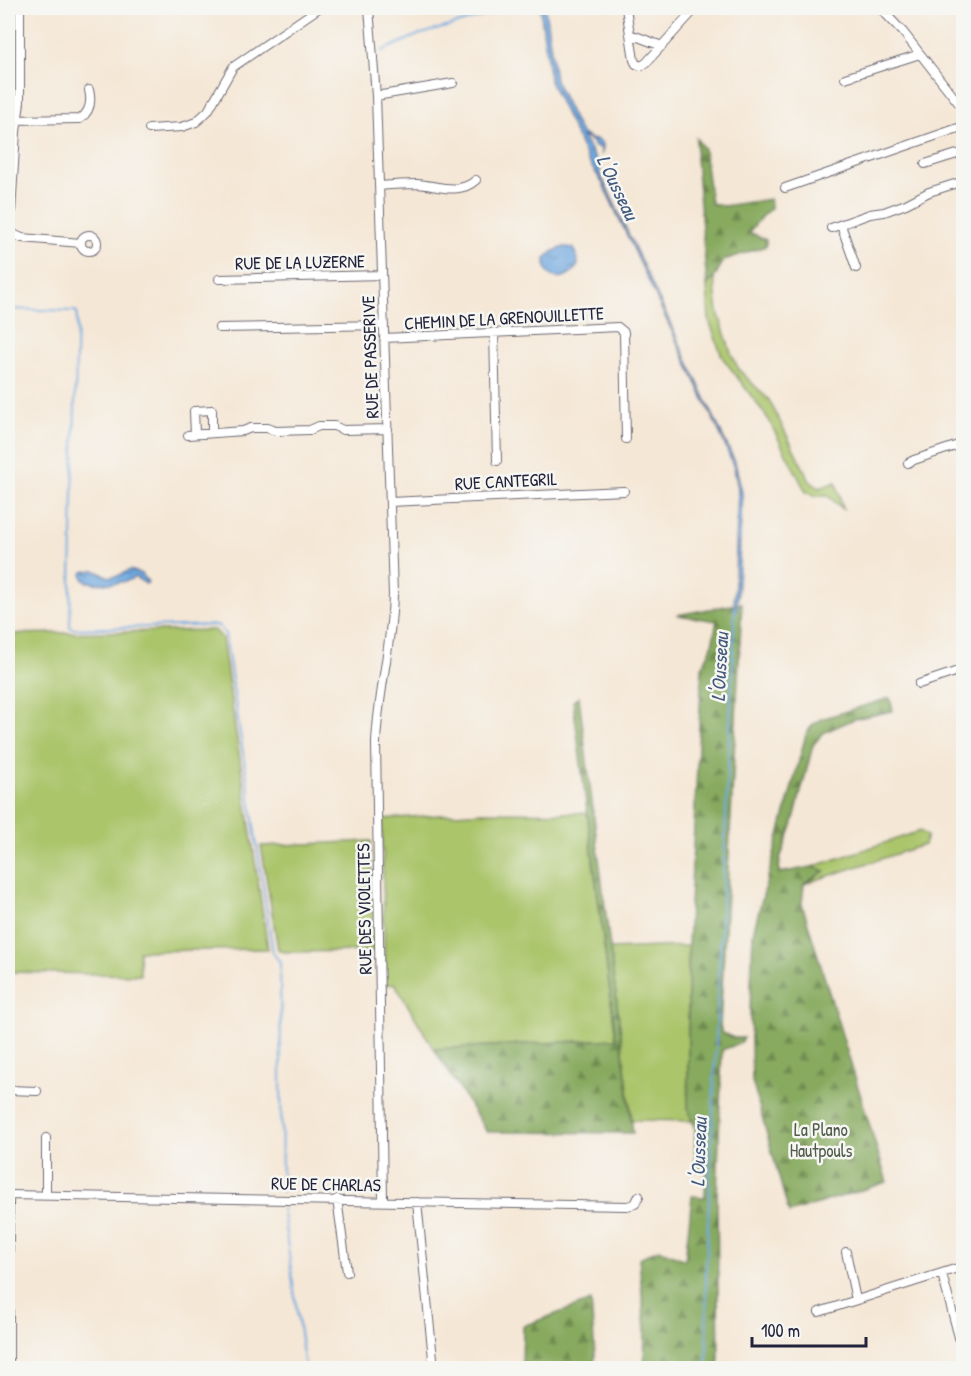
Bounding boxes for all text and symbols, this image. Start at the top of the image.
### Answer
water label: L'Ousseau [591,150,646,226]
street label: RUE DE LA LUZERNE [235,248,365,276]
street label: RUE DE PASSERIVE [355,295,385,419]
street label: CHEMIN DE LA GRENOUILLETTE [404,300,604,336]
street label: RUE CANTEGRIL [454,466,558,496]
water label: L'Ousseau [704,630,734,702]
street label: RUE DES VIOLETTES [350,843,378,975]
water label: L'Ousseau [683,1115,713,1187]
park label: La Plano Hautpouls [790,1117,852,1163]
street label: RUE DE CHARLAS [271,1171,381,1197]
scale bar [752,1310,866,1348]
text: 100 m [761,1318,800,1343]

